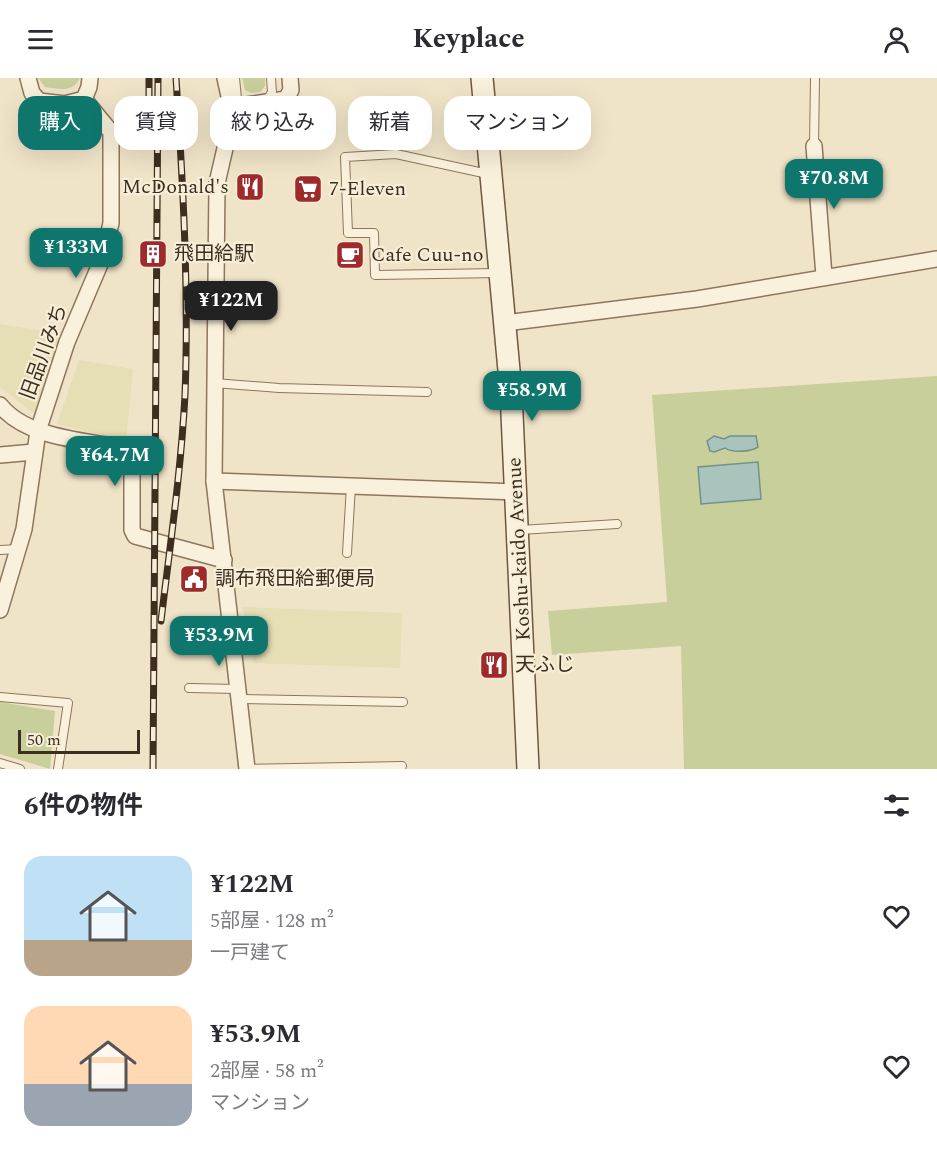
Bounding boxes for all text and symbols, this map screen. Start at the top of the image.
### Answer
text: Keyplace [412,18,525,60]
icon: menu [24,23,57,56]
icon: person [880,23,913,56]
chip: 購入 [18,96,102,150]
chip: 賃貸 [114,96,198,150]
chip: 絞り込み [210,96,336,150]
chip: 新着 [348,96,432,150]
chip: マンション [444,96,591,150]
pin: ¥70.8M [785,159,883,210]
text: ¥70.8M [799,163,869,193]
restaurant icon: McDonald's [234,171,266,203]
place label: McDonald's [122,172,229,202]
supermarket icon: 7-Eleven [292,173,324,205]
place label: 7-Eleven [329,174,406,204]
pin: ¥133M [34,228,118,279]
text: ¥133M [44,232,108,262]
building icon: 飛田給駅 [137,238,169,270]
place label: 飛田給駅 [174,239,254,269]
cafe icon: Cafe Cuu-no [334,239,366,271]
place label: Cafe Cuu-no [371,240,484,270]
pin: ¥122M [189,281,273,332]
text: ¥122M [199,285,263,315]
street label: 旧品川みち [13,300,75,404]
pin: ¥58.9M [483,371,581,422]
text: ¥58.9M [497,375,567,405]
pin: ¥64.7M [66,436,164,487]
text: ¥64.7M [80,440,150,470]
street label: Koshu-kaido Avenue [499,456,539,642]
public building icon: 調布飛田給郵便局 [178,563,210,595]
place label: 調布飛田給郵便局 [215,564,375,594]
pin: ¥53.9M [170,616,268,667]
text: ¥53.9M [184,620,254,650]
restaurant icon: 天ふじ [478,649,510,681]
place label: 天ふじ [515,650,575,680]
scale bar [18,727,140,754]
text: 50 m [27,728,61,752]
text: 6件の物件 [24,786,143,826]
icon: filters [880,789,913,822]
text: ¥122M [210,864,294,904]
icon: home [72,880,144,952]
icon: heart [880,900,913,933]
text: 5部屋 · 128 m² [210,906,334,936]
text: 一戸建て [210,938,290,968]
text: ¥53.9M [210,1014,301,1054]
icon: home [72,1030,144,1102]
icon: heart [880,1050,913,1083]
text: 2部屋 · 58 m² [210,1056,324,1086]
text: マンション [210,1088,310,1118]

